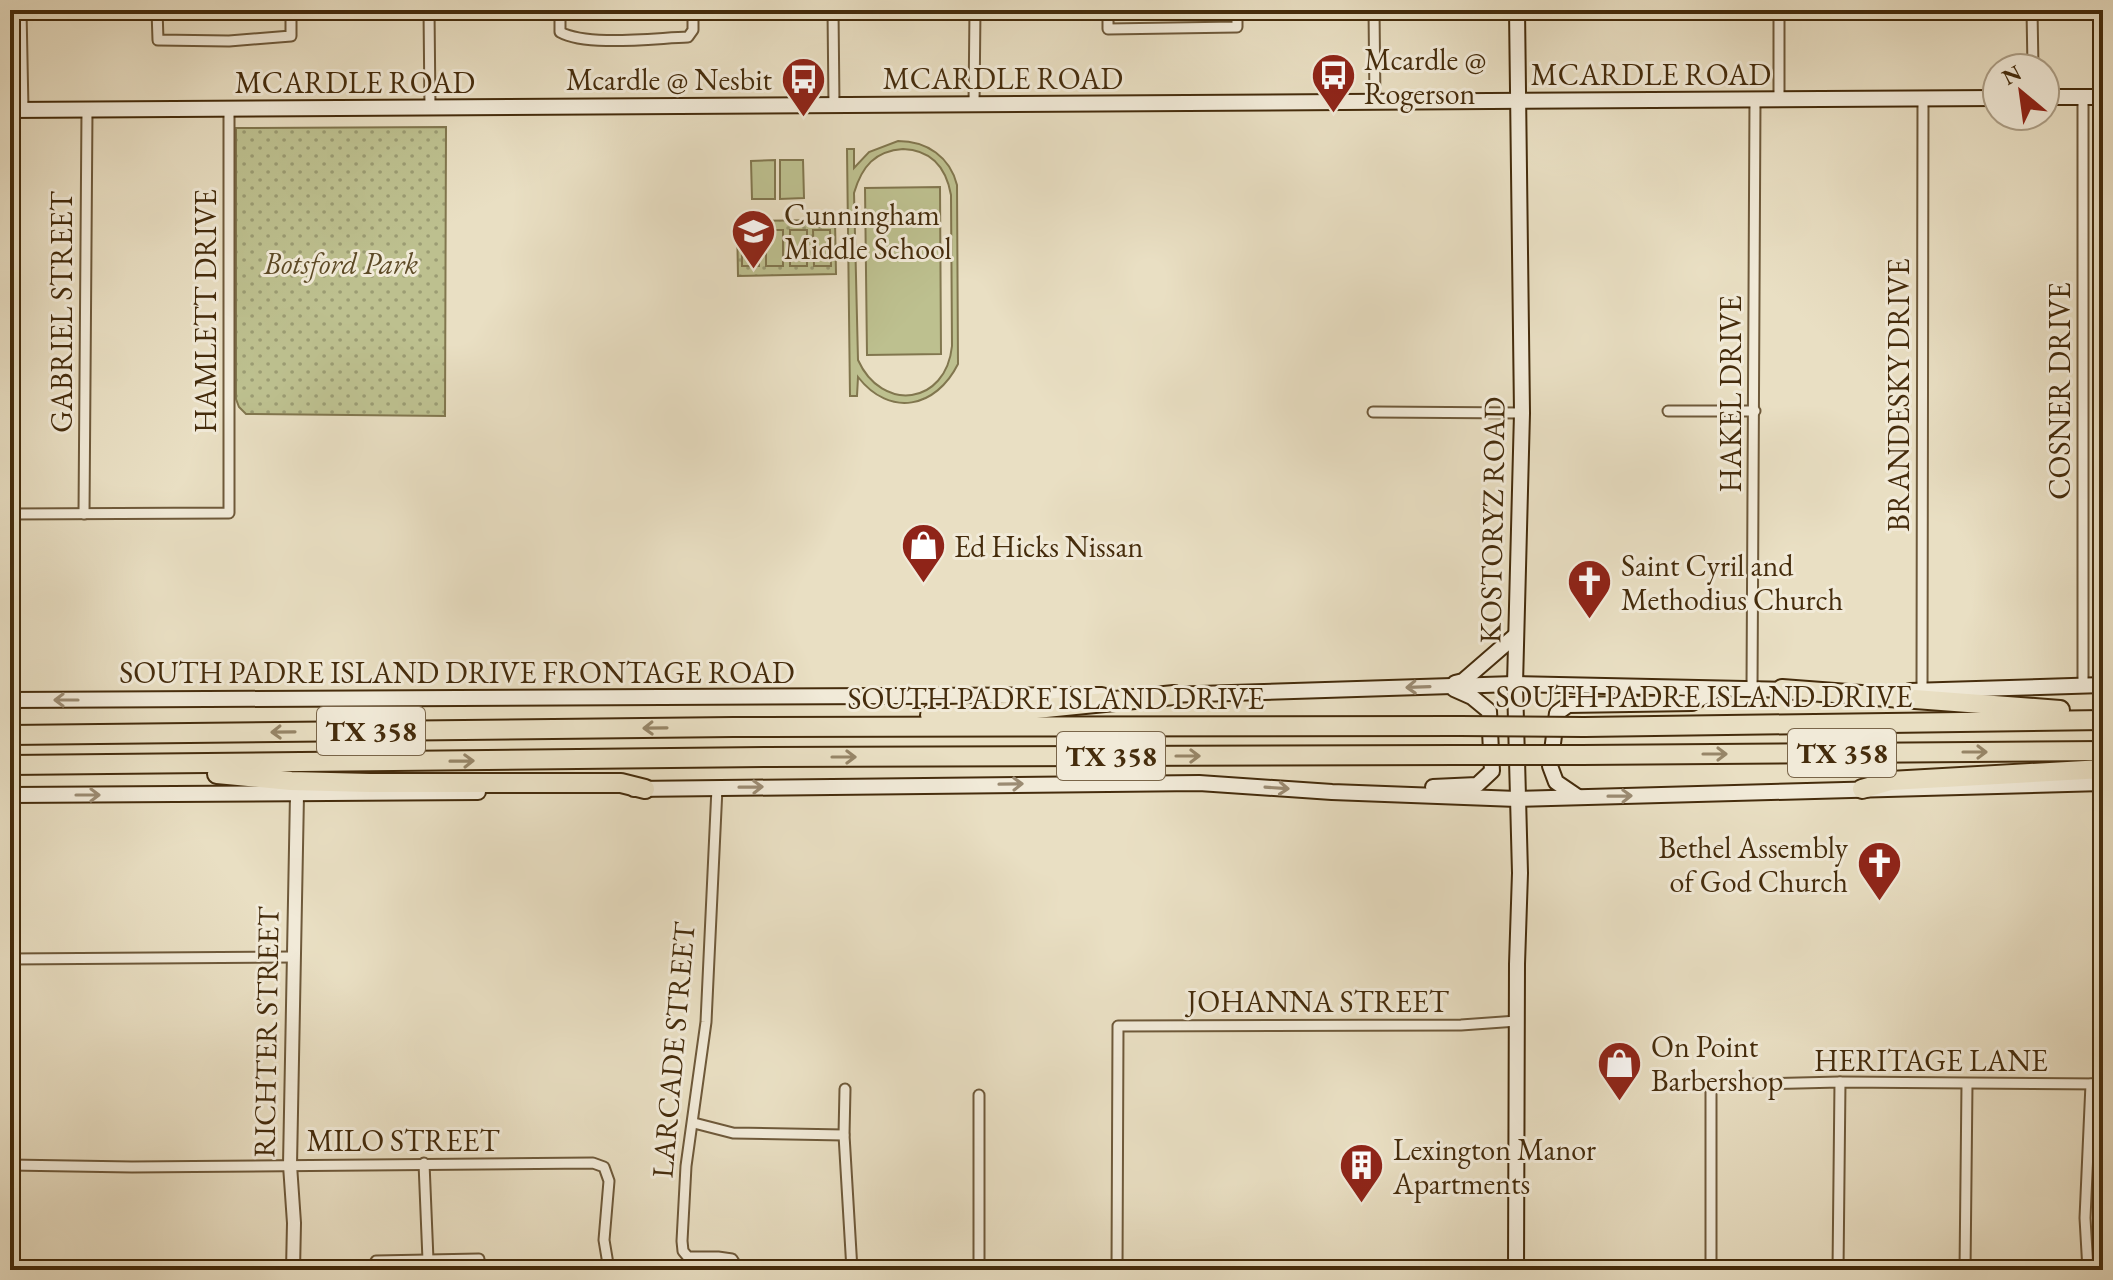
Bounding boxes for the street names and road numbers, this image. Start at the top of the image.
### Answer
street label: MCARDLE ROAD [1531,55,1771,94]
street label: MCARDLE ROAD [883,59,1123,98]
street label: MCARDLE ROAD [235,63,475,102]
street label: HAMLETT DRIVE [186,189,225,433]
street label: GABRIEL STREET [42,190,81,433]
street label: BRANDESKY DRIVE [1879,258,1918,532]
street label: COSNER DRIVE [2040,282,2079,500]
street label: HAKEL DRIVE [1711,295,1750,493]
street label: KOSTORYZ ROAD [1470,396,1514,644]
street label: SOUTH PADRE ISLAND DRIVE FRONTAGE ROAD [119,653,795,692]
street label: SOUTH PADRE ISLAND DRIVE [1495,677,1913,716]
street label: SOUTH PADRE ISLAND DRIVE [847,679,1265,718]
road number: TX 358 [317,707,425,755]
road number: TX 358 [1788,729,1896,777]
road number: TX 358 [1057,732,1165,780]
street label: RICHTER STREET [244,905,288,1158]
street label: LARCADE STREET [642,920,704,1180]
street label: JOHANNA STREET [1184,982,1450,1021]
street label: HERITAGE LANE [1814,1041,2048,1080]
street label: MILO STREET [306,1121,500,1160]

